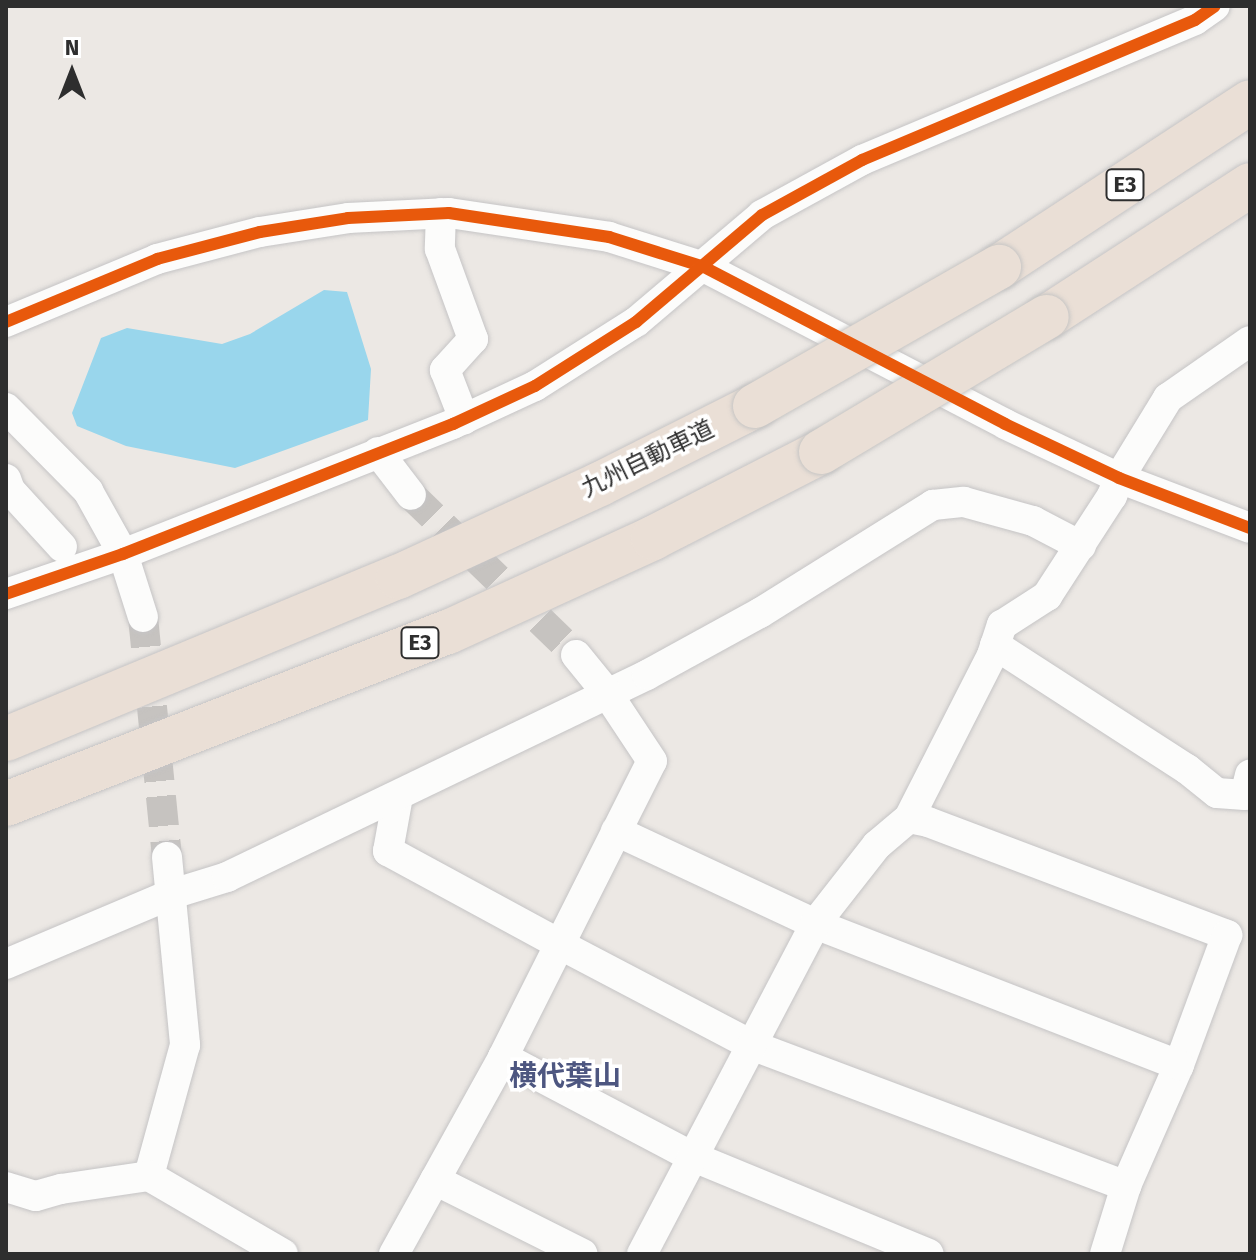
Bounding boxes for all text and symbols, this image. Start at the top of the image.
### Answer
north arrow [32,32,112,112]
text: N [65,34,79,61]
road number: E3 [1105,167,1145,203]
street label: 九州自動車道 [577,414,719,504]
road number: E3 [400,625,440,661]
district label: 横代葉山 [509,1059,621,1093]

